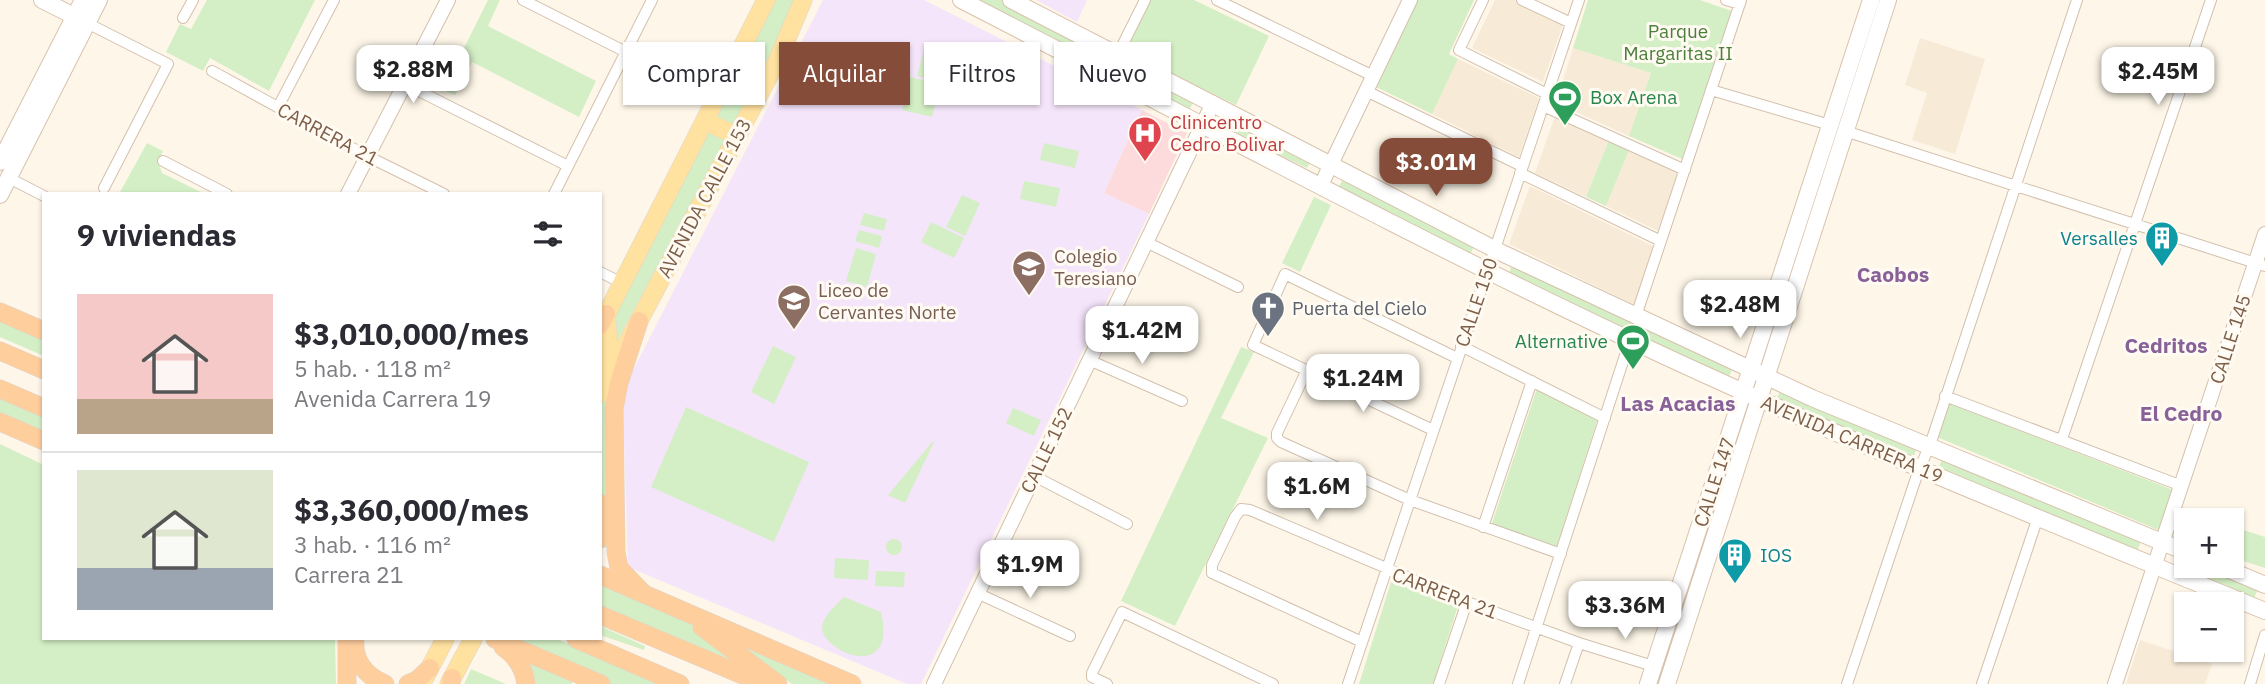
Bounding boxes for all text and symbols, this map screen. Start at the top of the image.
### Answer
park label: Parque Margaritas II [1623,19,1733,65]
chip: Comprar [623,42,765,105]
chip: Alquilar [779,42,910,105]
chip: Filtros [924,42,1040,105]
chip: Nuevo [1054,42,1171,105]
pin: $2.88M [356,46,470,105]
pin: $2.45M [2101,48,2215,107]
text: $2.88M [372,53,454,83]
text: $2.45M [2117,55,2199,85]
sports icon: Box Arena [1546,78,1584,127]
place label: Box Arena [1590,85,1677,109]
street label: CARRERA 21 [273,97,383,171]
place label: Clinicentro Cedro Bolivar [1170,110,1285,156]
street label: AVENIDA CALLE 153 [652,114,756,282]
hospital icon: Clinicentro Cedro Bolivar [1126,114,1164,163]
pin: $3.01M [1379,138,1493,198]
text: $3.01M [1395,146,1477,176]
text: 9 viviendas [77,215,237,254]
icon: filters [529,215,567,253]
building icon: Versalles [2143,219,2181,268]
place label: Versalles [2060,226,2138,250]
place label: Colegio Teresiano [1054,244,1137,290]
school or university icon: Colegio Teresiano [1010,248,1048,297]
street label: CALLE 150 [1450,254,1502,350]
district label: Caobos [1857,260,1929,288]
place label: Liceo de Cervantes Norte [818,278,956,324]
pin: $2.48M [1683,280,1797,340]
school or university icon: Liceo de Cervantes Norte [775,282,813,331]
text: $2.48M [1699,288,1781,318]
church icon: Puerta del Cielo [1249,289,1287,338]
street label: CALLE 145 [2204,291,2256,387]
place label: Puerta del Cielo [1292,296,1427,320]
pin: $1.42M [1085,306,1199,366]
text: $3,010,000/mes [294,314,529,353]
text: $1.42M [1101,314,1183,344]
icon: home [133,322,217,406]
sports icon: Alternative [1614,322,1652,371]
place label: Alternative [1515,329,1608,353]
district label: Cedritos [2124,331,2208,359]
text: 5 hab. · 118 m² [294,353,451,383]
pin: $1.24M [1306,354,1420,414]
text: $1.24M [1322,362,1404,392]
text: Avenida Carrera 19 [294,383,492,413]
district label: Las Acacias [1620,389,1736,417]
street label: AVENIDA CARRERA 19 [1757,390,1947,488]
district label: El Cedro [2140,399,2222,427]
street label: CALLE 152 [1015,403,1077,497]
street label: CALLE 147 [1688,434,1740,530]
pin: $1.6M [1268,462,1366,522]
text: $1.6M [1283,470,1351,500]
text: $3,360,000/mes [294,490,529,529]
icon: home [133,498,217,582]
map controls [2174,508,2244,662]
button: + [2174,508,2244,578]
text: 3 hab. · 116 m² [294,529,451,559]
building icon: IOS [1716,536,1754,585]
pin: $1.9M [981,540,1079,600]
place label: IOS [1760,543,1792,567]
text: $1.9M [996,548,1064,578]
text: Carrera 21 [294,559,404,589]
street label: CARRERA 21 [1389,562,1501,624]
pin: $3.36M [1568,582,1682,641]
text: $3.36M [1584,589,1666,619]
button: − [2174,592,2244,662]

